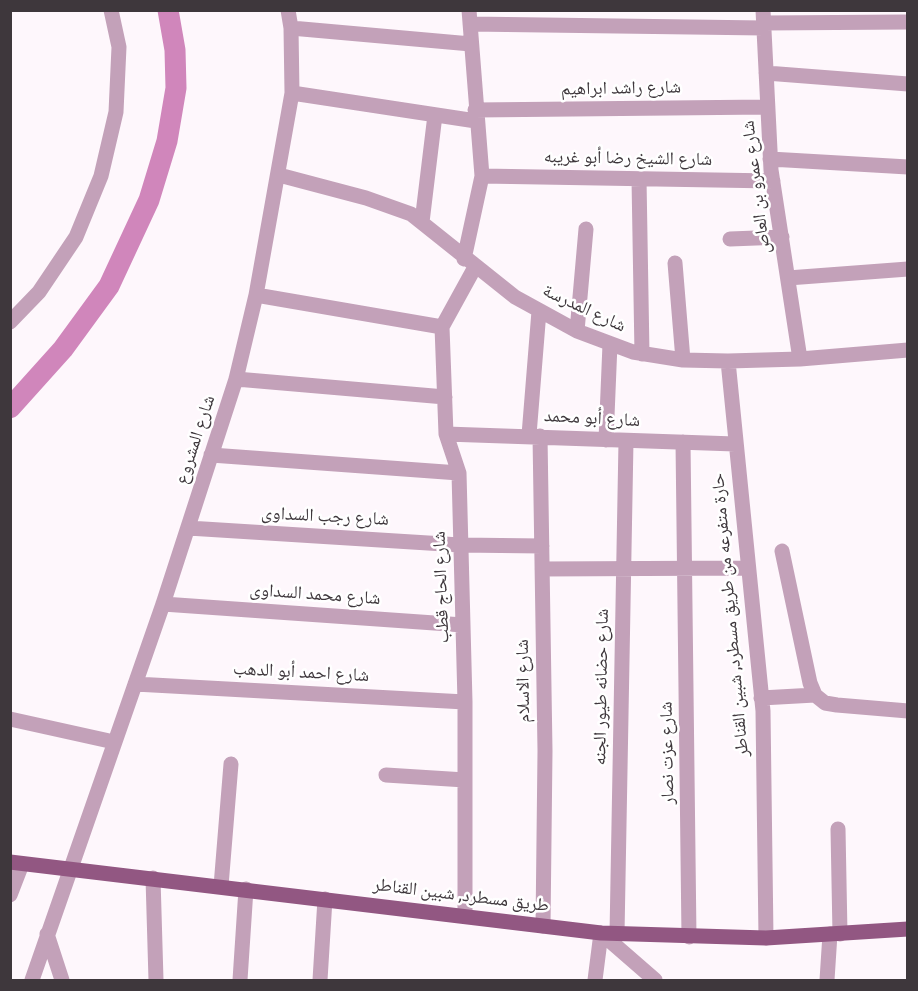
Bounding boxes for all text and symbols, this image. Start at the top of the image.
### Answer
street label: شارع راشد ابراهيم [561,77,681,101]
street label: شارع عمرو بن العاص [738,119,776,255]
street label: شارع الشيخ رضا أبو غريبه [544,147,712,171]
street label: شارع المدرسة [539,280,629,338]
street label: شارع المشروع [171,393,221,487]
street label: شارع أبو محمد [543,406,641,432]
street label: حارة متفرعه من طريق مسطرد, شبين القناطر [708,472,754,758]
street label: شارع رجب السداوى [261,503,389,531]
street label: شارع الحاج قطب [429,531,455,643]
street label: شارع محمد السداوى [249,580,381,610]
street label: شارع حضانه طيور الجنه [590,608,614,766]
street label: شارع الاسلام [512,639,536,723]
street label: شارع احمد أبو الدهب [232,659,370,687]
street label: شارع عزت نصار [656,701,680,805]
street label: طريق مسطرد, شبين القناطر [372,874,550,918]

